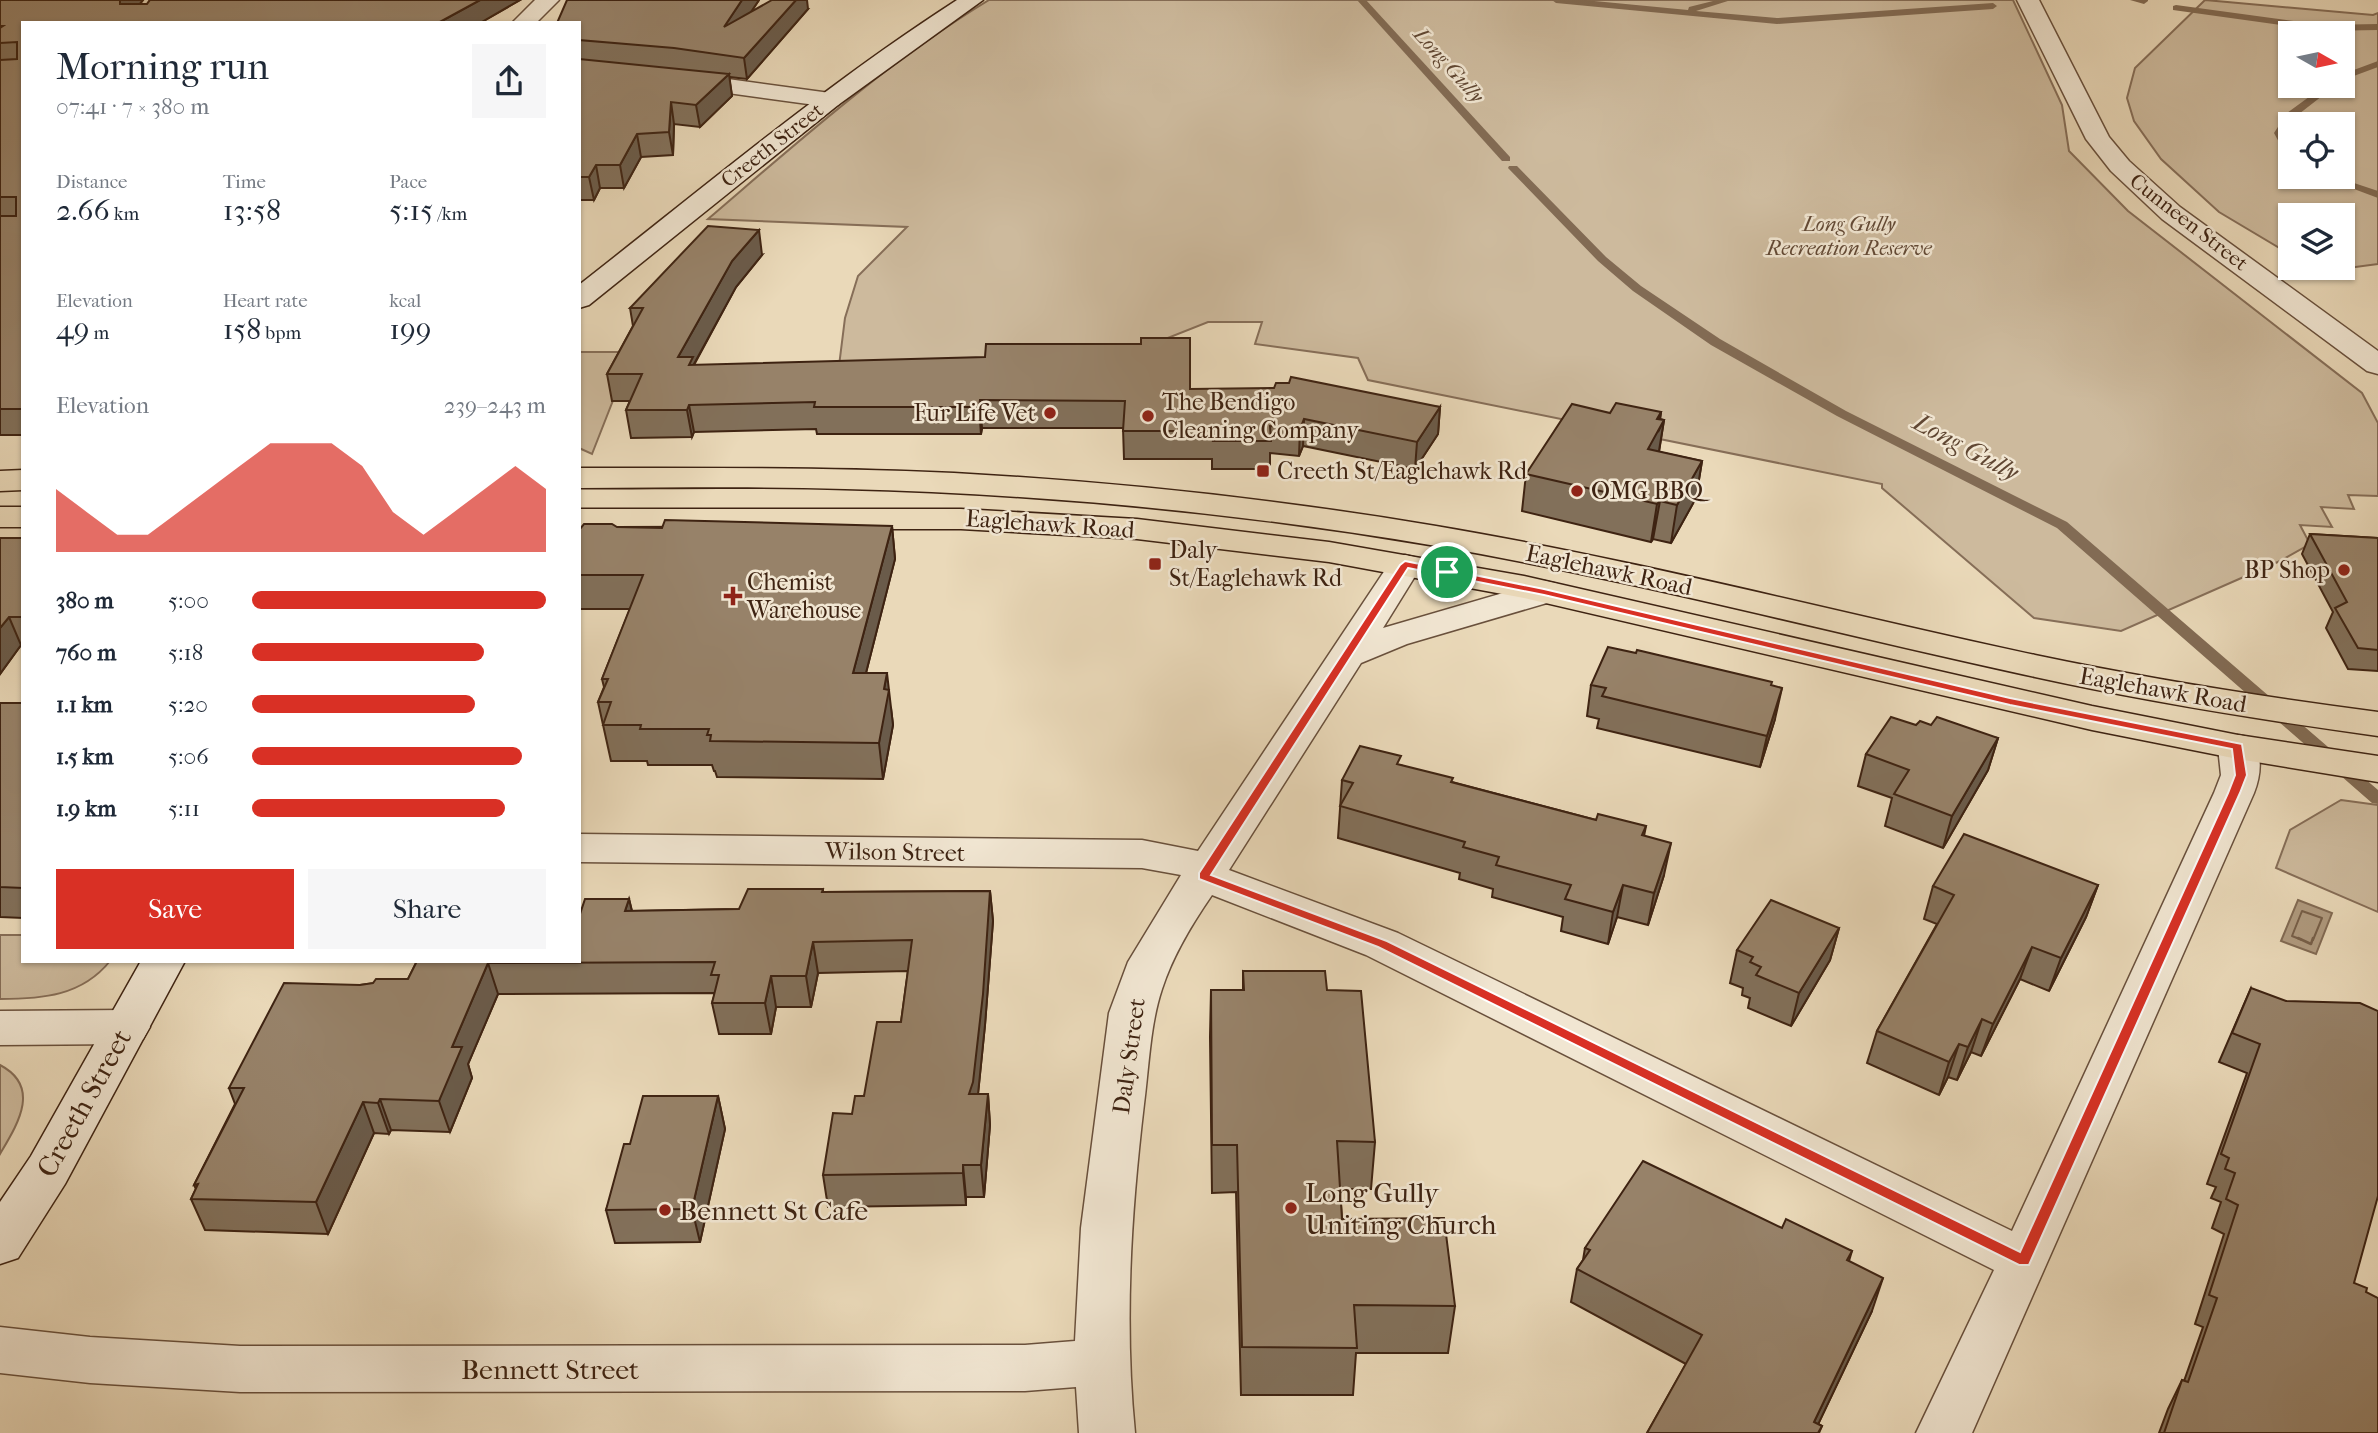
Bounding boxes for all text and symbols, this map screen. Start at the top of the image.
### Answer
water label: Long Gully [1408,21,1490,108]
north arrow [2278,21,2356,98]
map controls [2278,21,2355,280]
text: Morning run [56,44,269,89]
button: share [472,44,546,118]
text: 07:41 · 7 × 380 m [56,93,209,120]
street label: Creeth Street [716,97,828,192]
button: locate [2278,112,2355,189]
street label: Cunneen Street [2125,168,2253,276]
text: Distance [56,171,127,193]
text: Time [223,171,266,193]
text: Pace [389,171,427,193]
text: 2.66 [56,193,110,228]
text: 13:58 [223,193,281,228]
text: 5:15 [389,193,433,228]
text: km [110,203,139,225]
text: /km [433,203,467,225]
button: layers [2278,203,2355,280]
park label: Long Gully Recreation Reserve [1764,212,1932,260]
text: Elevation [56,290,133,312]
text: Heart rate [223,290,308,312]
text: kcal [389,290,421,312]
text: 49 [56,312,89,347]
text: 158 [223,312,261,347]
text: 199 [389,312,432,347]
text: m [89,322,109,344]
text: bpm [261,322,301,344]
place label: The Bendigo Cleaning Company [1162,388,1360,444]
text: Elevation [56,392,149,419]
text: 239–243 m [444,392,546,419]
place label: Fur Life Vet [913,399,1036,427]
marker: Fur Life Vet [1042,405,1058,421]
water label: Long Gully [1906,405,2025,488]
marker: The Bendigo Cleaning Company [1140,408,1156,424]
place label: Creeth St/Eaglehawk Rd [1277,457,1528,485]
marker: Creeth St/Eaglehawk Rd [1255,463,1271,479]
place label: OMG BBQ [1591,477,1711,505]
marker: OMG BBQ [1569,483,1585,499]
street label: Eaglehawk Road [965,504,1136,544]
place label: Daly St/Eaglehawk Rd [1169,536,1343,592]
street label: Eaglehawk Road [1523,539,1696,601]
pin [1417,542,1477,602]
icon: arrive [1428,553,1466,591]
marker: Daly St/Eaglehawk Rd [1147,556,1163,572]
place label: BP Shop [2244,556,2330,584]
marker: BP Shop [2336,562,2352,578]
place label: Chemist Warehouse [746,568,862,624]
text: 380 m [56,587,114,614]
text: 5:00 [168,587,209,614]
marker: Chemist Warehouse [725,588,741,604]
text: 760 m [56,639,116,666]
text: 5:18 [168,639,203,666]
street label: Eaglehawk Road [2077,662,2250,719]
text: 1.1 km [56,691,113,718]
text: 5:20 [168,691,208,718]
text: 1.5 km [56,743,114,770]
text: 5:06 [168,743,209,770]
text: 1.9 km [56,795,116,822]
text: 5:11 [168,795,200,822]
street label: Wilson Street [824,837,966,867]
button: Save [56,869,294,949]
button: Share [308,869,546,949]
street label: Daly Street [1107,996,1151,1116]
street label: Creeth Street [30,1023,138,1183]
place label: Long Gully Uniting Church [1305,1176,1497,1241]
place label: Bennett St Cafe [679,1194,868,1227]
marker: Long Gully Uniting Church [1283,1200,1299,1216]
marker: Bennett St Cafe [657,1202,673,1218]
street label: Bennett Street [461,1353,639,1386]

